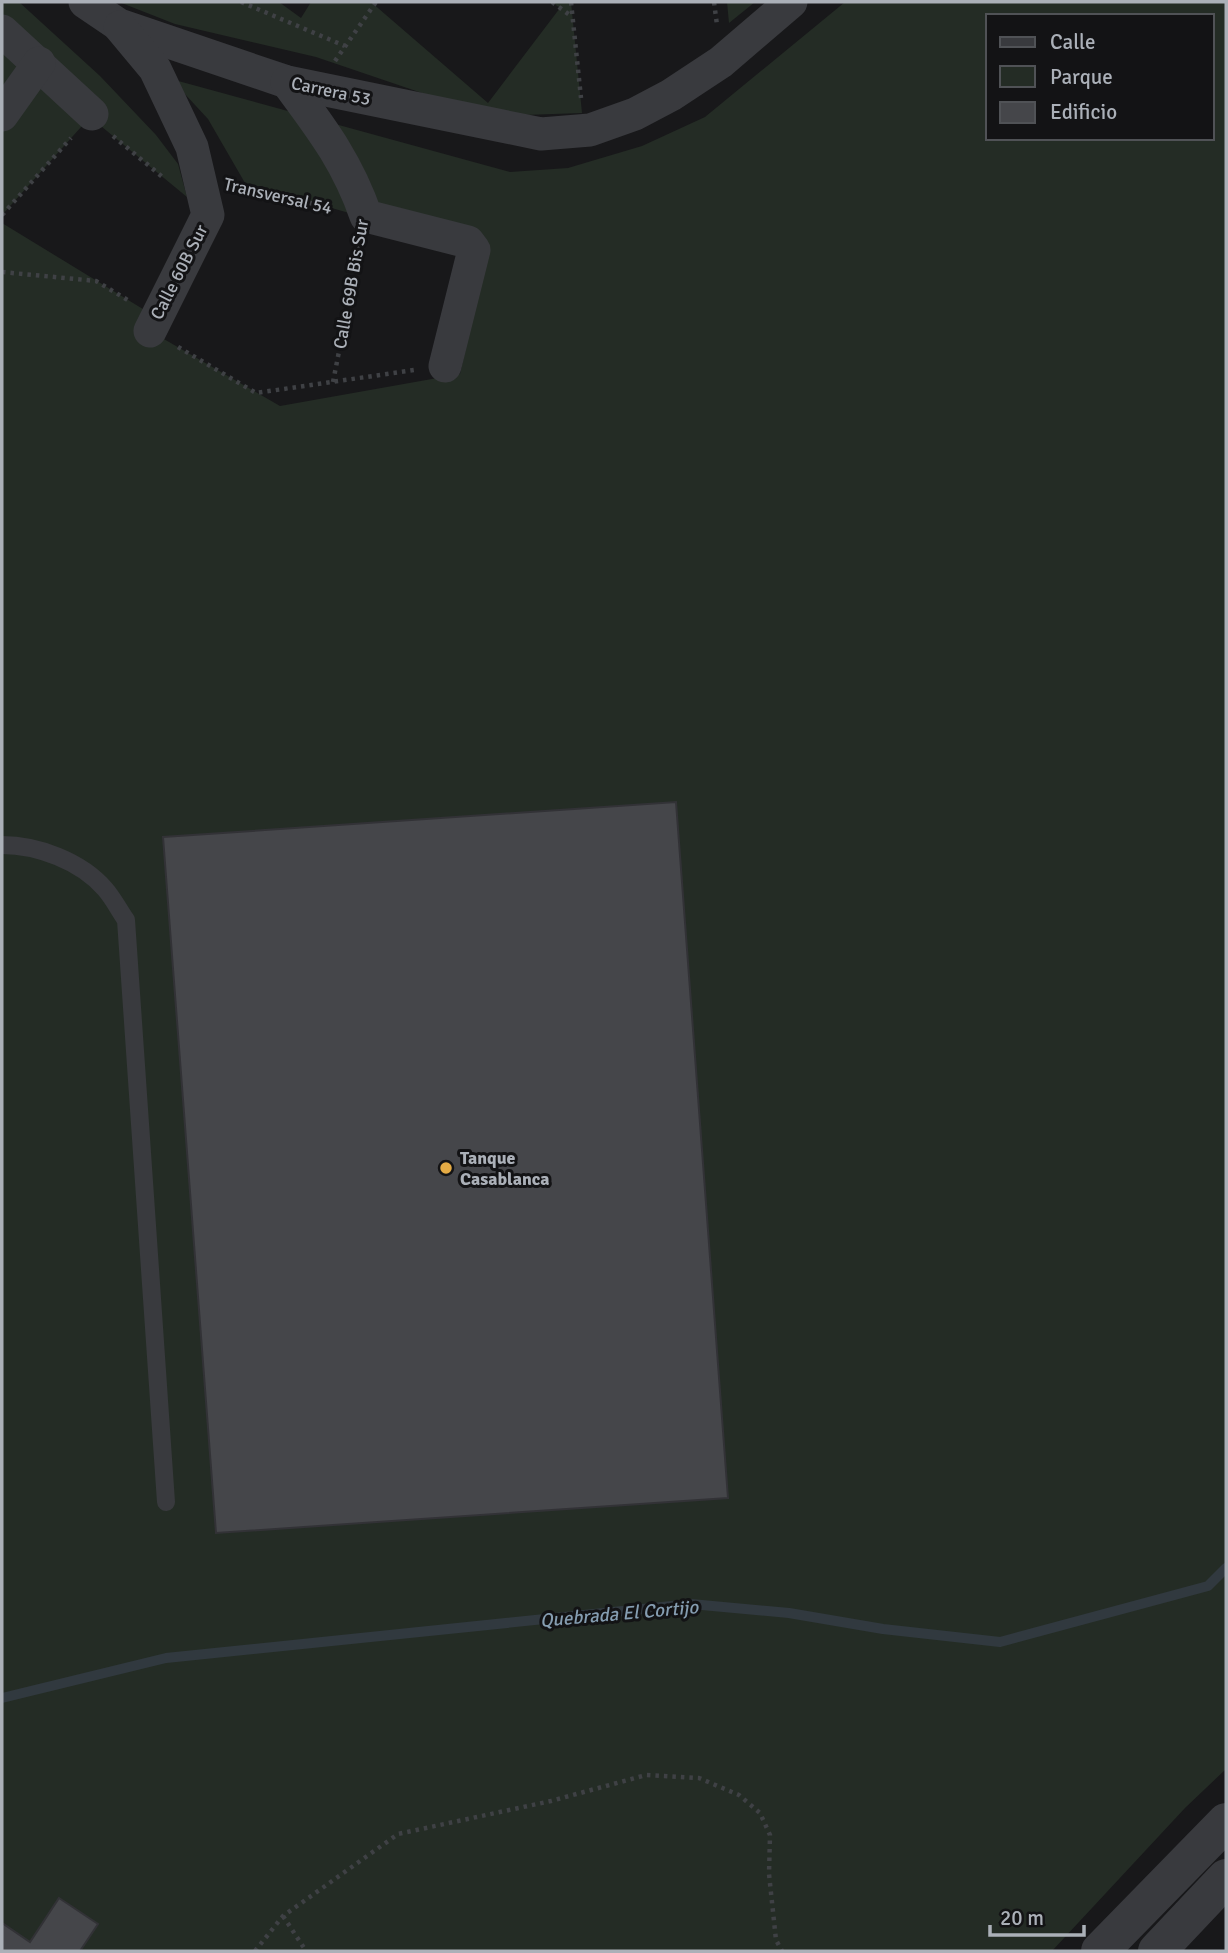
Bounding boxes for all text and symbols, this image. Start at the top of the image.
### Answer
legend [986,14,1214,140]
text: Calle [1050,29,1096,55]
text: Parque [1050,64,1113,90]
street label: Carrera 53 [289,72,373,110]
text: Edificio [1050,99,1117,125]
street label: Transversal 54 [222,173,335,219]
street label: Calle 69B Bis Sur [329,217,373,351]
street label: Calle 60B Sur [146,220,213,323]
place label: Tanque Casablanca [460,1147,550,1190]
marker: Tanque Casablanca [438,1160,454,1176]
water label: Quebrada El Cortijo [539,1595,700,1633]
scale bar [990,1894,1084,1938]
text: 20 m [1000,1905,1044,1931]

